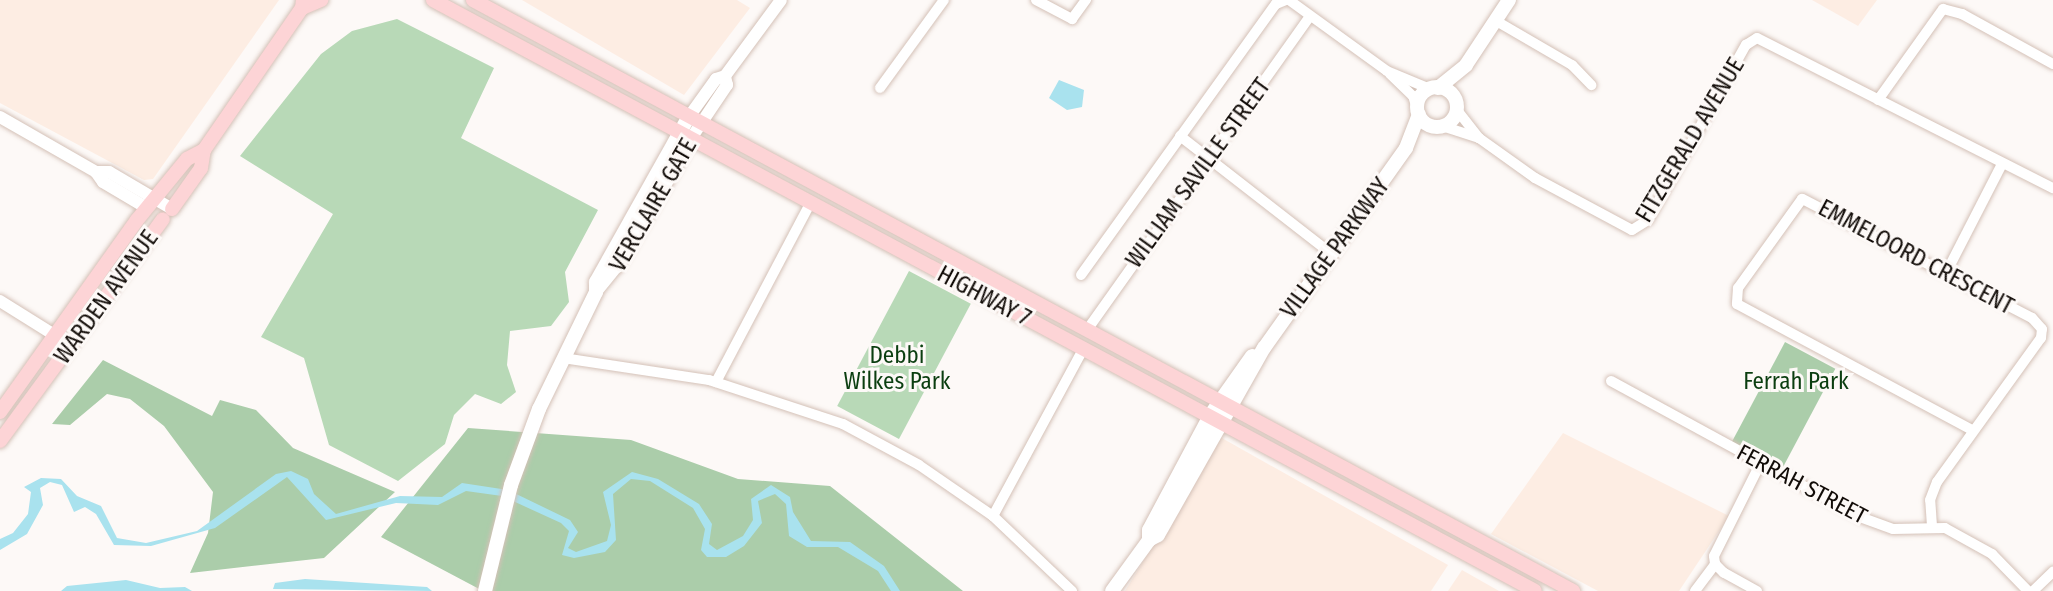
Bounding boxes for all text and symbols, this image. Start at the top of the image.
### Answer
street label: FITZGERALD AVENUE [1630,53,1750,227]
street label: WILLIAM SAVILLE STREET [1120,73,1276,273]
street label: VERCLAIRE GATE [604,134,702,276]
street label: VILLAGE PARKWAY [1275,173,1395,323]
street label: EMMELOORD CRESCENT [1814,194,2018,320]
street label: WARDEN AVENUE [48,225,164,369]
street label: HIGHWAY 7 [933,260,1035,332]
park label: Debbi Wilkes Park [843,341,951,395]
park label: Ferrah Park [1743,367,1849,395]
street label: FERRAH STREET [1732,438,1872,530]

